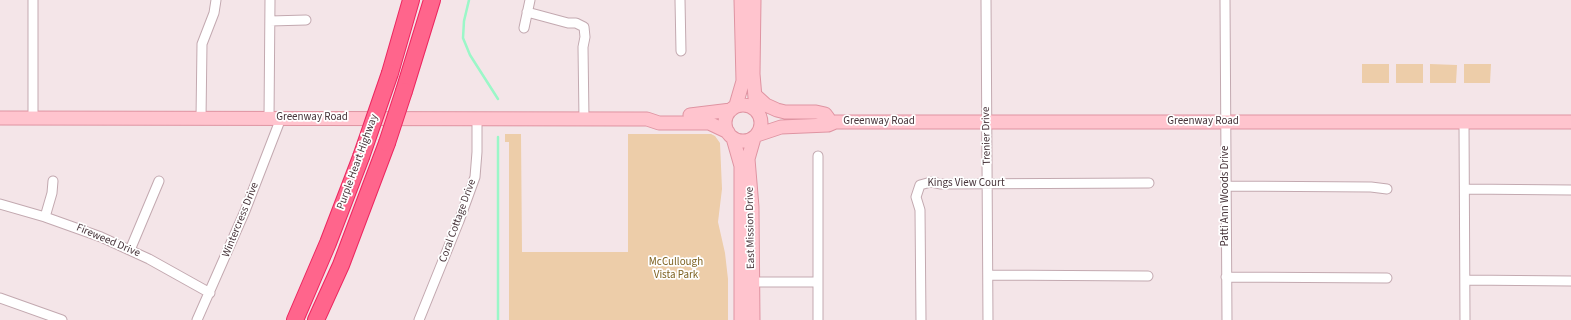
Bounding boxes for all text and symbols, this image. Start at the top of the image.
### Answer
street label: Trenier Drive [980,107,994,165]
street label: Greenway Road [276,111,348,125]
street label: Purple Heart Highway [335,113,381,211]
street label: Greenway Road [843,115,915,129]
street label: Greenway Road [1167,115,1239,129]
street label: Patti Ann Woods Drive [1219,146,1233,246]
street label: Coral Cottage Drive [437,177,479,265]
street label: Kings View Court [927,177,1005,191]
street label: Wintercress Drive [220,181,262,259]
street label: East Mission Drive [744,187,758,269]
street label: Fireweed Drive [74,222,142,260]
park label: McCullough Vista Park [649,256,703,282]

